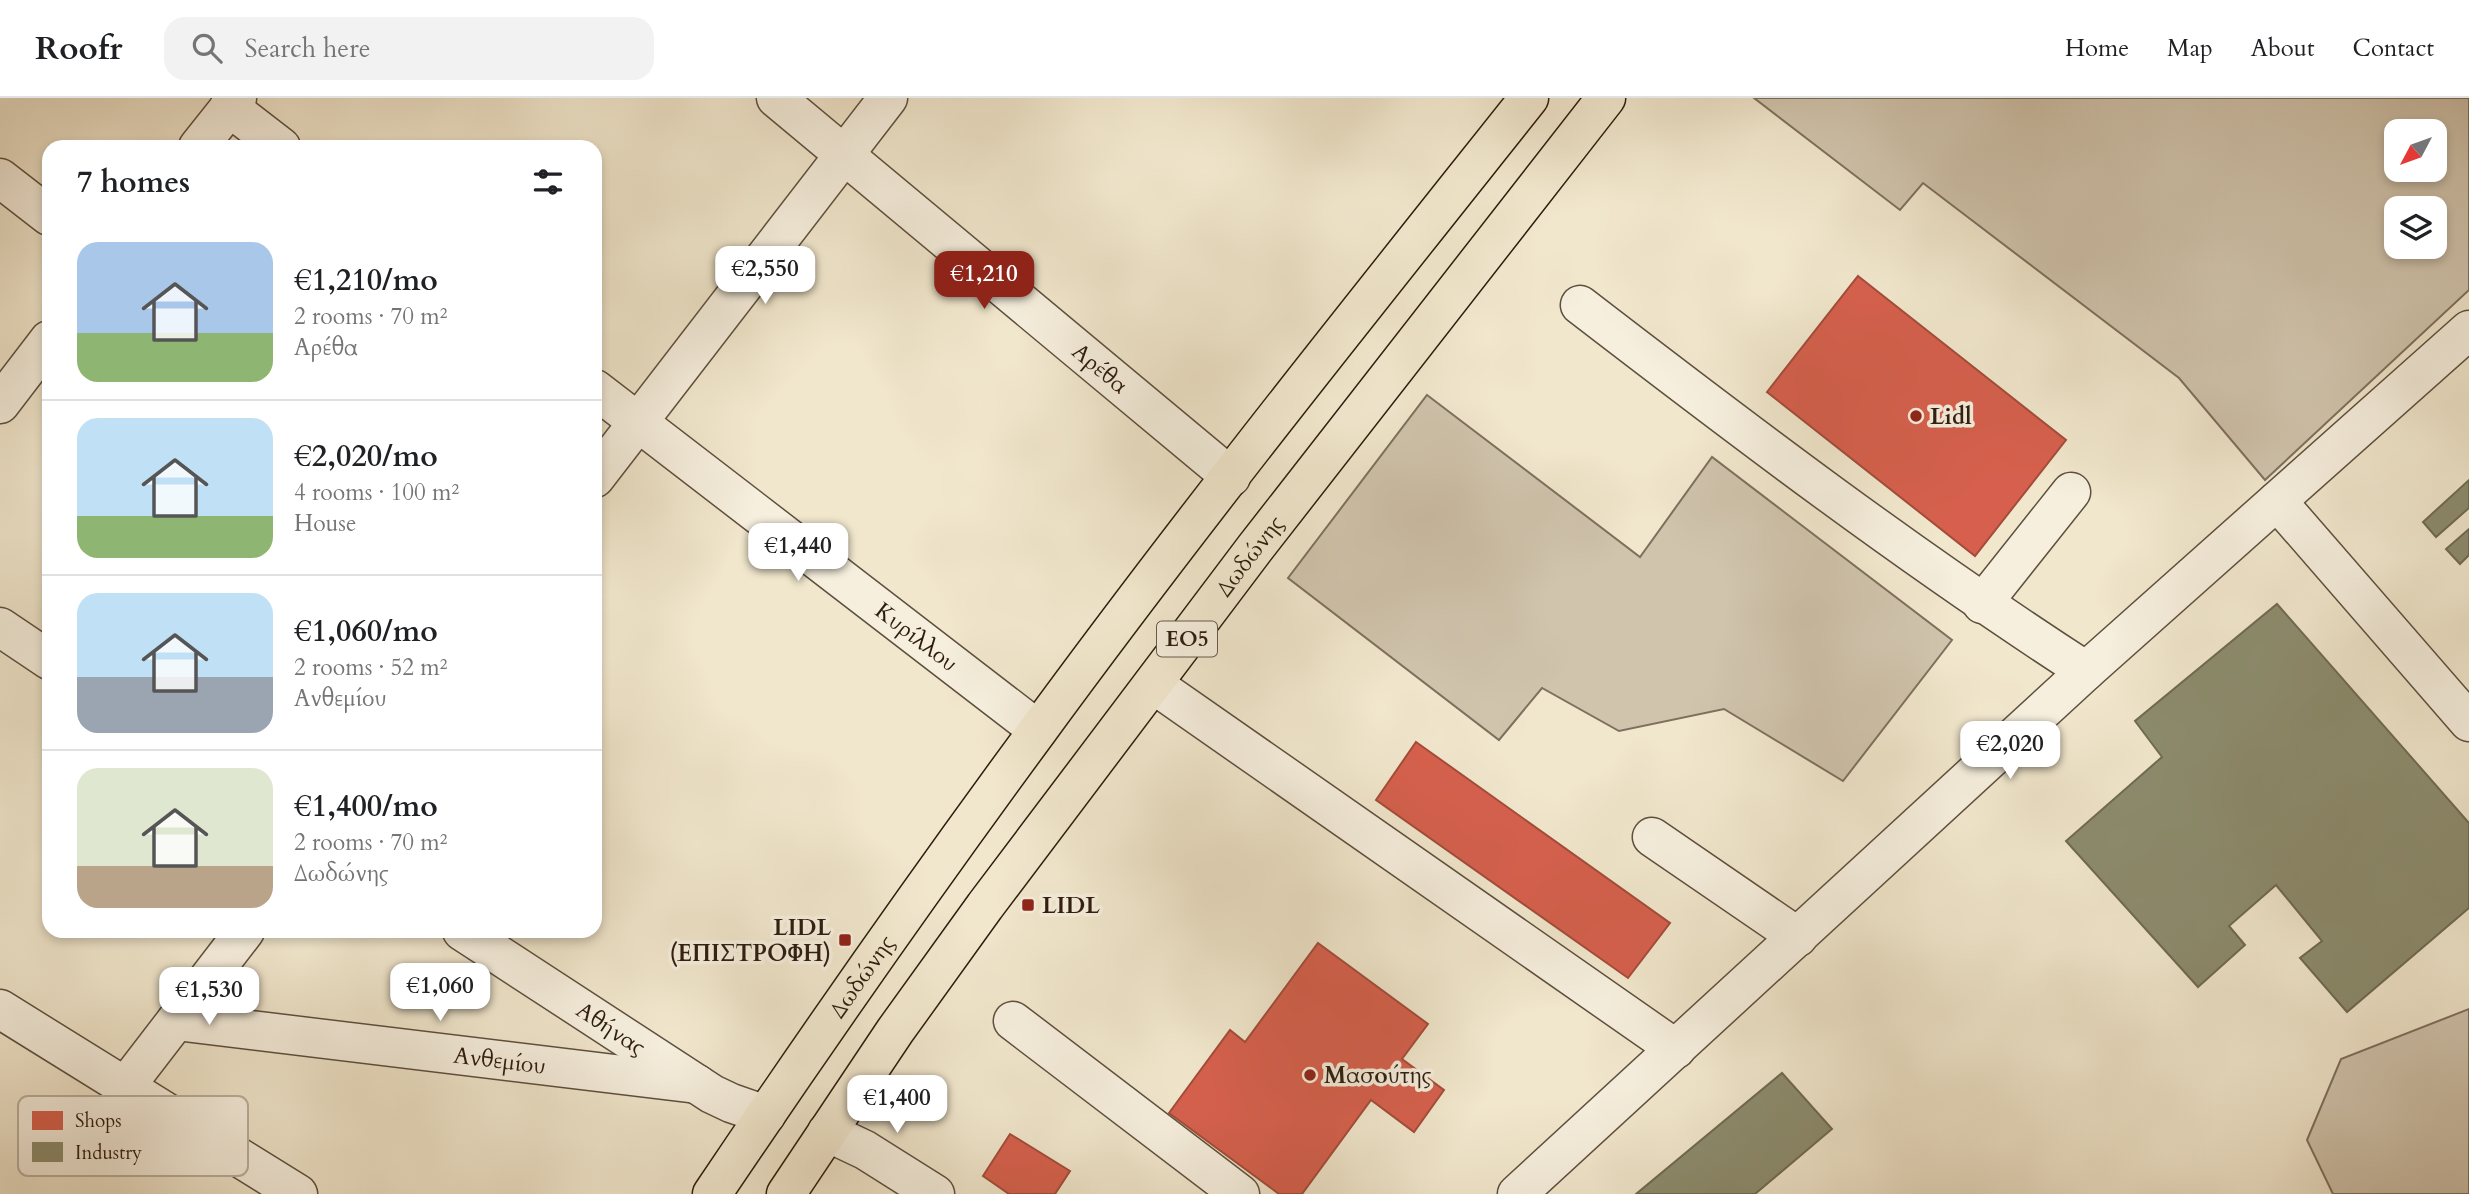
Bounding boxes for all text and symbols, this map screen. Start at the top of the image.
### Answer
search box [164,17,654,80]
text: Roofr [35,26,122,71]
icon: search [188,29,226,67]
text: Search here [244,31,370,66]
text: Home [2065,32,2129,65]
text: Map [2167,32,2213,65]
text: About [2251,32,2315,65]
text: Contact [2353,32,2434,65]
north arrow [2384,119,2446,182]
map controls [2384,119,2447,259]
text: 7 homes [77,162,190,203]
icon: filters [529,163,567,201]
button: layers [2384,196,2447,259]
pin: €2,550 [708,246,822,306]
pin: €1,210 [927,252,1041,311]
text: €2,550 [731,253,799,284]
text: €1,210 [950,258,1018,289]
text: €1,210/mo [294,260,438,301]
icon: home [133,270,217,354]
text: 2 rooms · 70 m² [294,301,447,332]
text: Αρέθα [294,332,358,363]
street label: Αρέθα [1066,336,1135,401]
place label: Lidl [1930,401,1972,432]
marker: Lidl [1908,408,1924,424]
text: €2,020/mo [294,436,438,477]
icon: home [133,446,217,530]
text: 4 rooms · 100 m² [294,477,459,508]
text: House [294,508,356,539]
street label: Δωδώνης [1208,509,1291,603]
pin: €1,440 [741,524,855,583]
text: €1,440 [764,530,832,561]
street label: Κυρίλλου [869,595,964,678]
text: €1,060/mo [294,611,438,652]
icon: home [133,621,217,705]
road number: ΕΟ5 [1157,622,1217,656]
text: 2 rooms · 52 m² [294,652,447,683]
text: Ανθεμίου [294,683,387,714]
pin: €2,020 [1953,722,2067,781]
text: €2,020 [1976,728,2044,759]
text: €1,400/mo [294,786,438,827]
icon: home [133,796,217,880]
text: 2 rooms · 70 m² [294,827,447,858]
text: Δωδώνης [294,858,389,889]
place label: LIDL [1042,890,1100,921]
marker: LIDL [1020,897,1036,913]
place label: LIDL (ΕΠΙΣΤΡΟΦΗ) [669,912,831,969]
street label: Δωδώνης [822,929,901,1024]
marker: LIDL (ΕΠΙΣΤΡΟΦΗ) [837,932,853,948]
pin: €1,060 [383,964,497,1023]
pin: €1,530 [152,968,266,1027]
text: €1,060 [406,970,474,1001]
text: €1,530 [175,974,243,1005]
street label: Αθήνας [570,994,652,1062]
street label: Ανθεμίου [452,1039,547,1081]
place label: Μασούτης [1324,1060,1431,1091]
marker: Μασούτης [1302,1067,1318,1083]
pin: €1,400 [840,1076,954,1135]
text: €1,400 [863,1082,931,1113]
legend [18,1096,248,1176]
text: Shops [75,1108,122,1134]
text: Industry [75,1140,142,1166]

